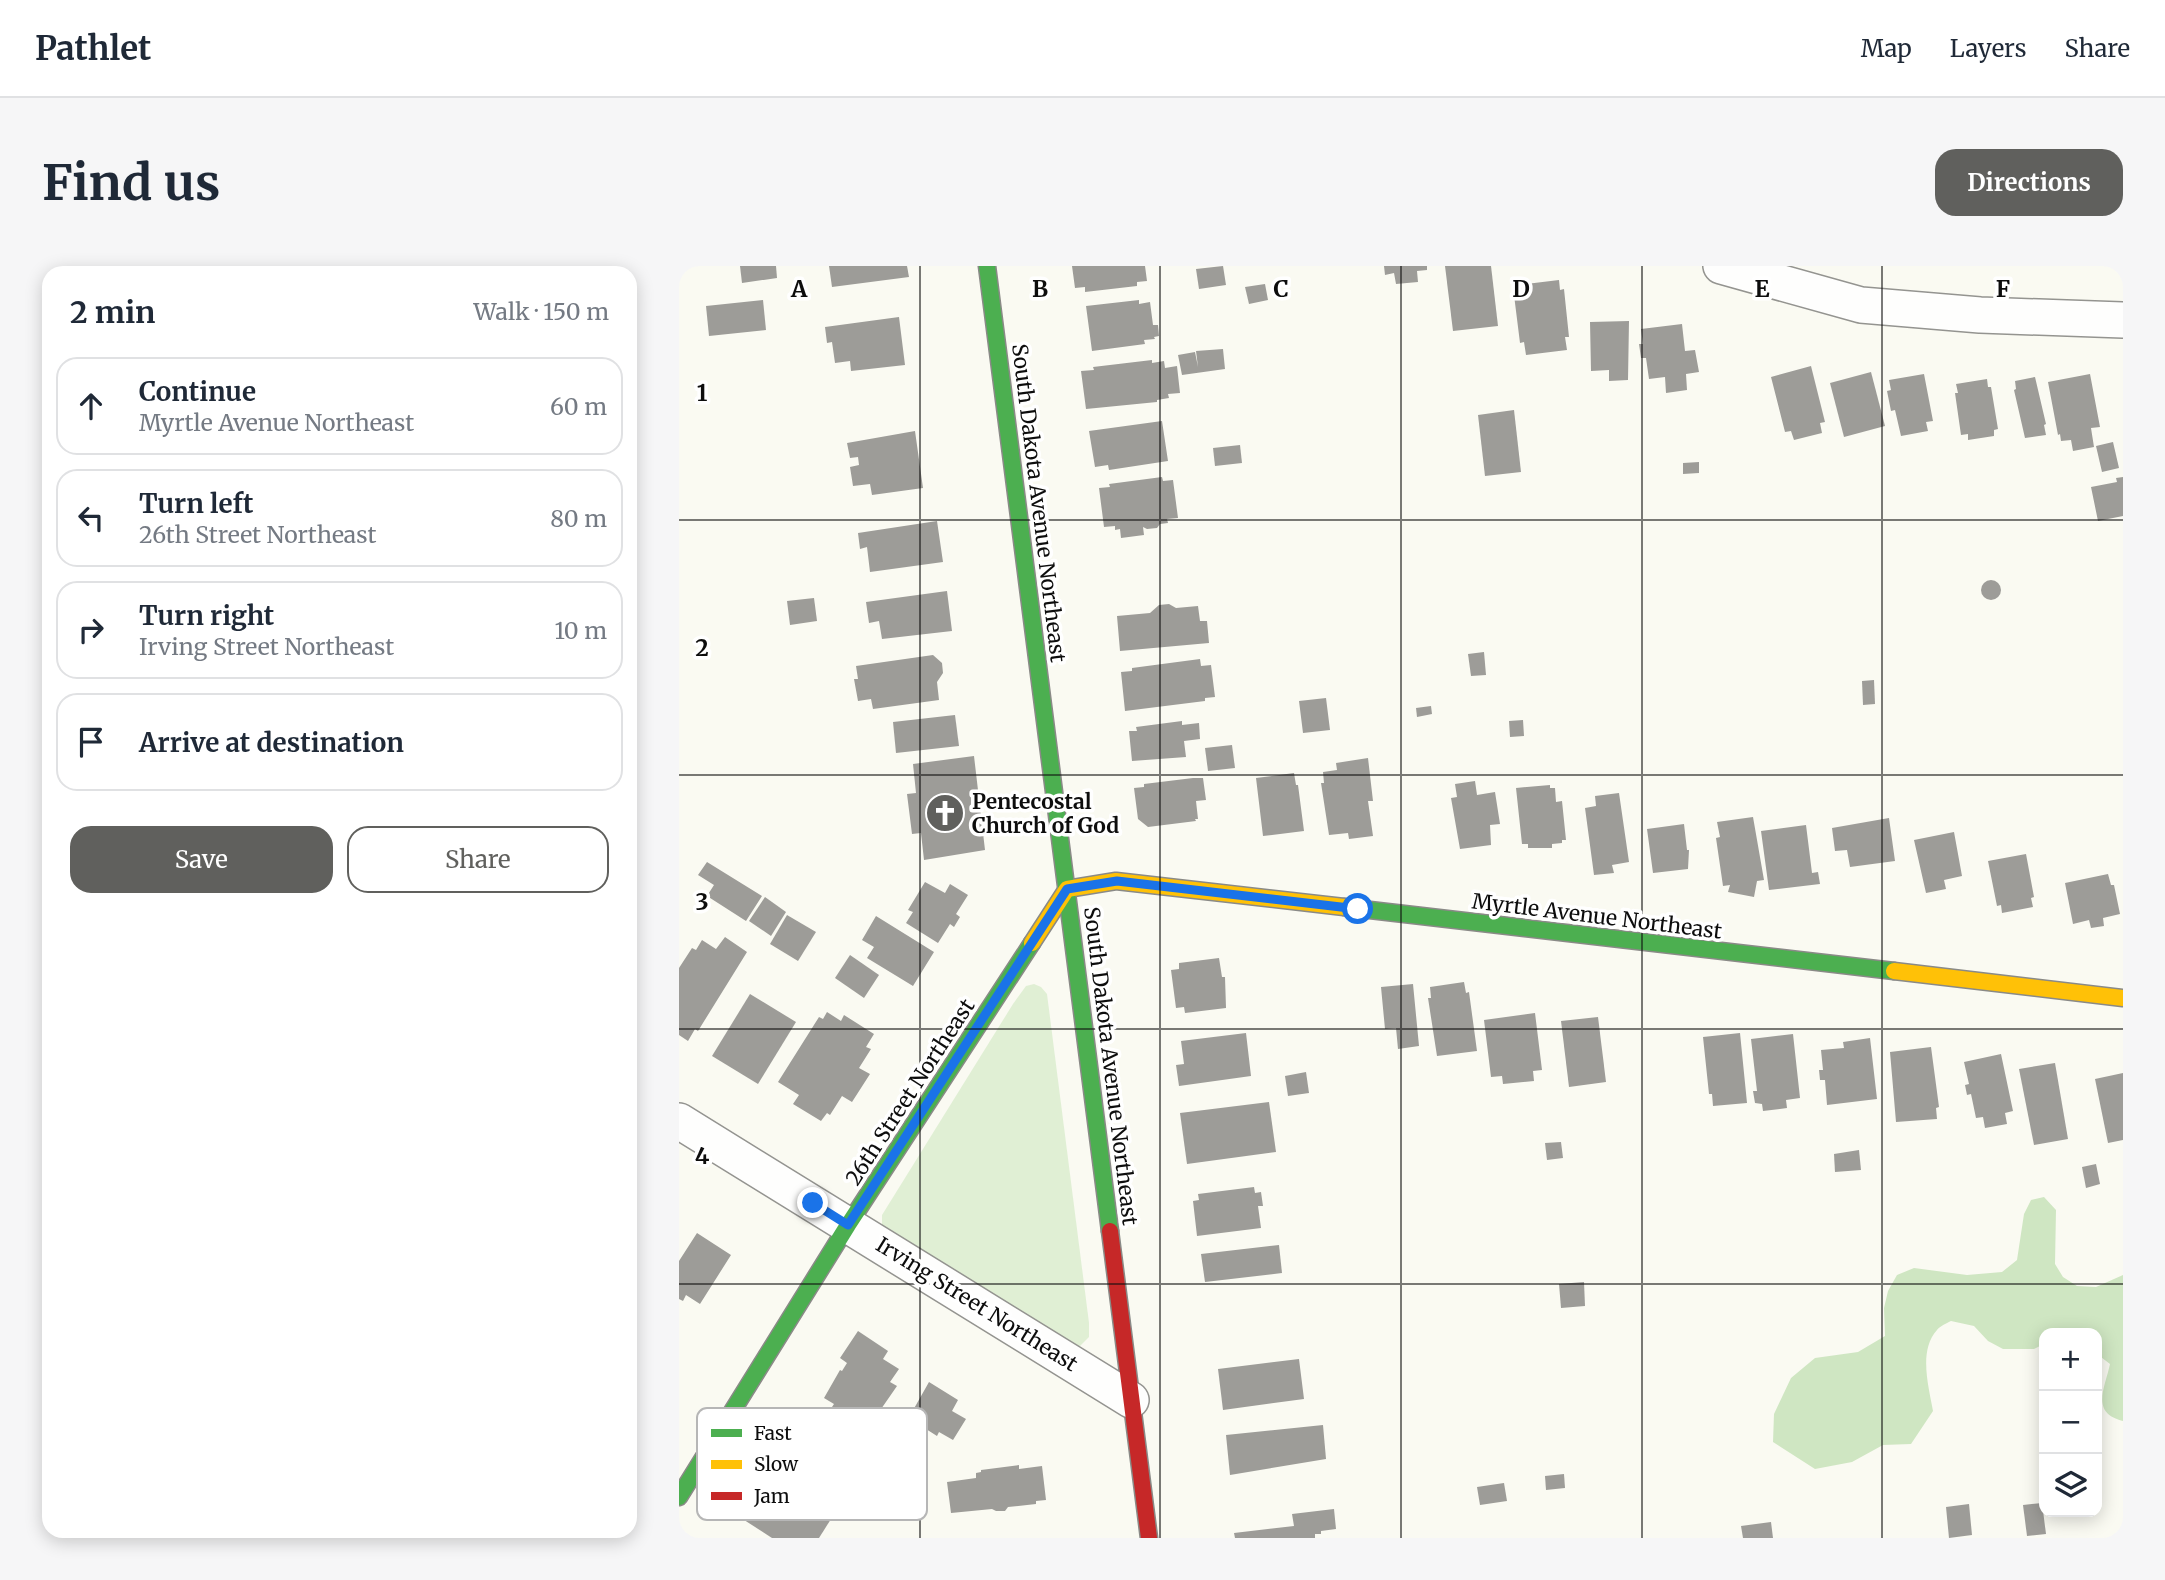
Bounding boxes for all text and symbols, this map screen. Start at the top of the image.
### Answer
text: Pathlet [35,28,151,69]
text: Map [1861,33,1912,64]
text: Layers [1950,33,2026,64]
text: Share [2064,33,2130,64]
button: Directions [1935,149,2123,216]
text: Find us [42,152,220,213]
text: A [790,274,808,303]
text: B [1032,274,1048,303]
text: C [1273,274,1289,303]
text: D [1512,274,1530,303]
text: E [1754,274,1770,303]
text: F [1996,274,2010,303]
text: 2 min [70,293,155,331]
text: Walk · 150 m [473,297,609,326]
street label: South Dakota Avenue Northeast [1006,342,1072,664]
text: Continue [139,375,256,408]
text: 1 [697,378,708,407]
icon: ahead [72,387,110,425]
text: 60 m [550,392,607,421]
text: Myrtle Avenue Northeast [139,408,414,437]
text: Turn left [139,487,253,520]
icon: left [72,499,110,537]
text: 80 m [550,504,607,533]
text: 26th Street Northeast [139,520,377,549]
text: Turn right [139,599,274,632]
icon: right [72,611,110,649]
text: 10 m [554,616,607,645]
text: Irving Street Northeast [139,632,394,661]
text: 2 [695,633,709,662]
icon: arrive [72,723,110,761]
text: Arrive at destination [139,726,404,759]
place label: Pentecostal Church of God [972,788,1119,839]
church icon: Pentecostal Church of God [924,792,966,834]
button: Save [70,826,333,893]
button: Share [347,826,609,893]
text: 3 [695,887,709,916]
street label: Myrtle Avenue Northeast [1471,887,1723,945]
route start [1342,893,1373,924]
street label: South Dakota Avenue Northeast [1078,905,1144,1227]
street label: 26th Street Northeast [840,994,980,1190]
text: 4 [695,1141,710,1170]
route end [797,1187,828,1218]
street label: Irving Street Northeast [871,1231,1083,1377]
map controls [2039,1328,2102,1517]
button: + [2039,1328,2102,1391]
button: − [2039,1391,2102,1454]
legend [697,1408,927,1520]
text: Fast [754,1421,792,1445]
text: Slow [754,1452,799,1476]
button: layers [2039,1454,2102,1517]
text: Jam [753,1484,790,1508]

